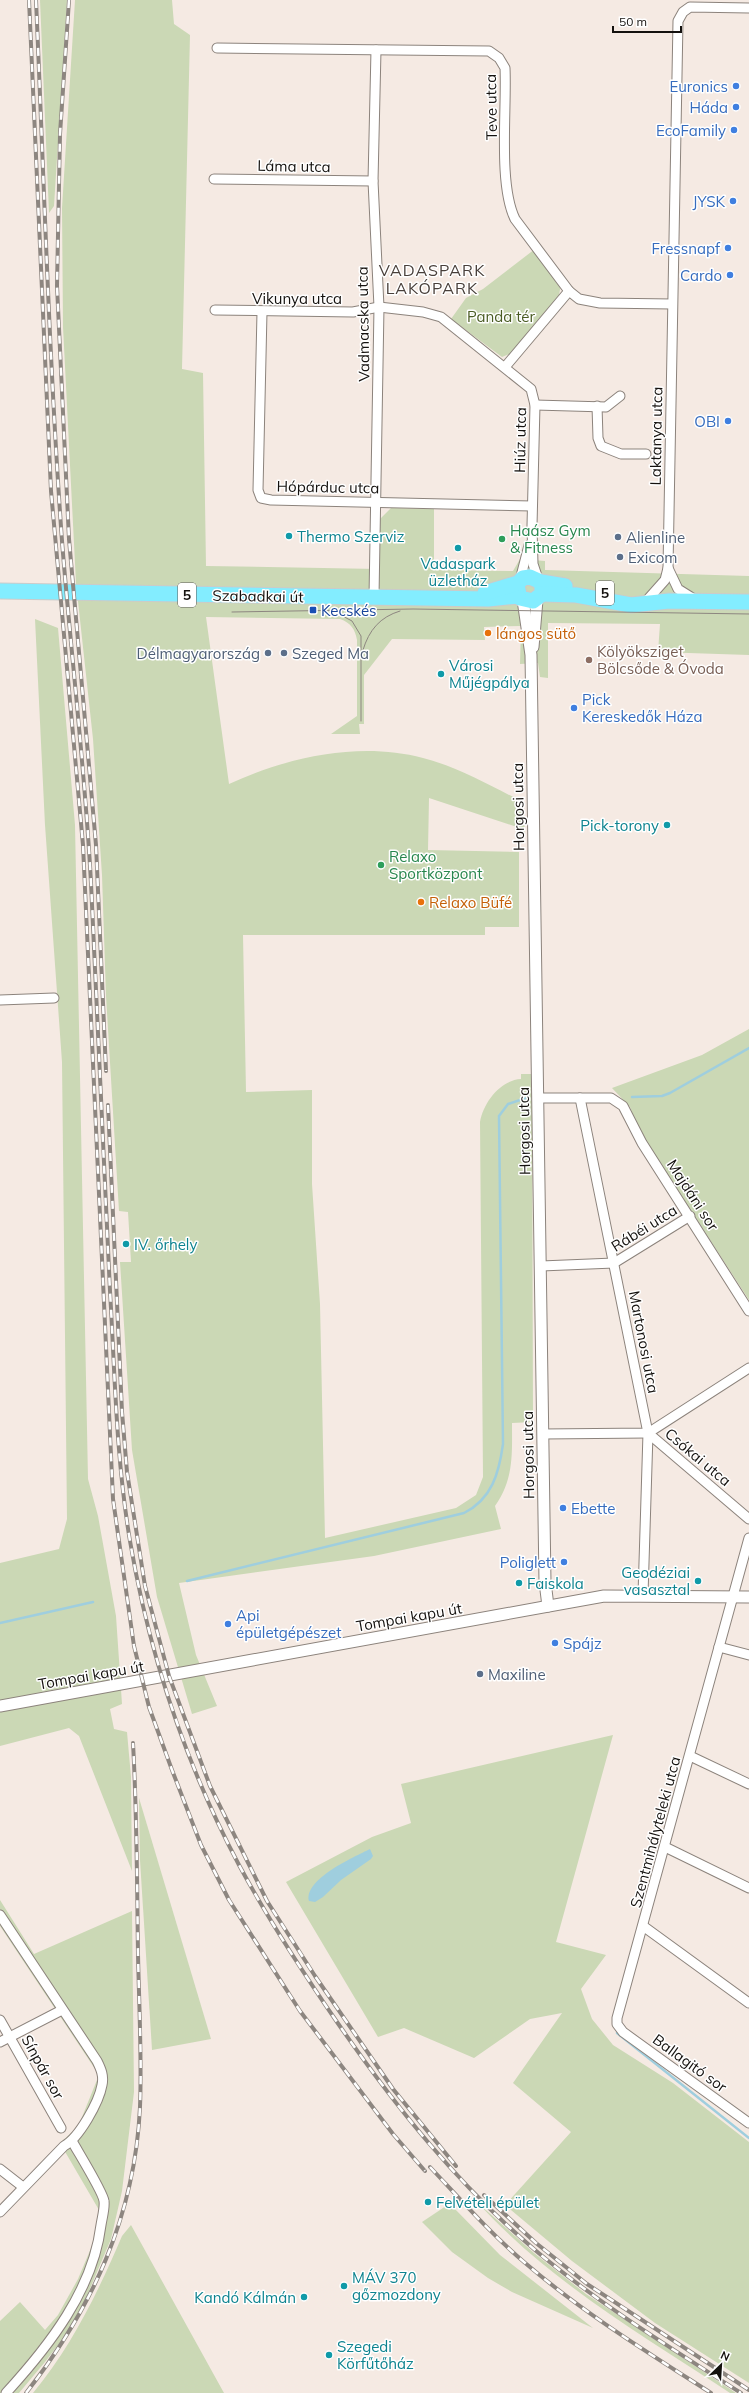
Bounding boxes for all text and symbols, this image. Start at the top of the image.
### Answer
scale bar [613,8,681,34]
text: 50 m [619,14,647,29]
street label: Teve utca [481,74,501,140]
place label: Euronics [669,77,728,96]
marker: Euronics [731,81,741,91]
place label: Háda [690,98,728,117]
marker: Háda [731,102,741,112]
place label: EcoFamily [656,121,726,140]
marker: EcoFamily [729,125,739,135]
street label: Láma utca [257,156,331,176]
place label: JYSK [692,192,725,211]
marker: JYSK [728,196,738,206]
place label: Fressnapf [652,239,721,258]
marker: Fressnapf [723,243,733,253]
district label: VADASPARK LAKÓPARK [379,260,485,298]
street label: Vadmacska utca [352,266,374,382]
place label: Cardo [680,266,722,285]
marker: Cardo [725,270,735,280]
street label: Vikunya utca [252,289,342,308]
park label: Panda tér [467,307,535,326]
street label: Laktanya utca [646,387,666,485]
street label: Hiúz utca [510,407,530,473]
place label: OBI [694,412,720,431]
marker: OBI [723,416,733,426]
street label: Hópárduc utca [277,477,379,497]
place label: Haász Gym & Fitness [510,521,591,557]
place label: Thermo Szerviz [297,527,405,546]
place label: Alienline [626,528,685,547]
marker: Thermo Szerviz [284,531,294,541]
marker: Alienline [613,532,623,542]
marker: Haász Gym & Fitness [497,534,507,544]
marker: Vadaspark üzletház [453,543,463,553]
place label: Exicom [628,548,677,567]
marker: Exicom [615,552,625,562]
place label: Vadaspark üzletház [420,554,496,590]
road number: 5 [596,581,614,605]
road number: 5 [178,583,196,607]
street label: Szabadkai út [212,586,304,606]
place label: Kecskés [321,601,377,620]
marker: Kecskés [308,605,318,615]
place label: lángos sütő [496,624,576,643]
marker: lángos sütő [483,628,493,638]
place label: Kölyöksziget Bölcsőde & Óvoda [597,642,724,678]
place label: Délmagyarország [137,644,260,663]
place label: Szeged Ma [292,644,369,663]
marker: Délmagyarország [263,648,273,658]
marker: Szeged Ma [279,648,289,658]
marker: Kölyöksziget Bölcsőde & Óvoda [584,655,594,665]
place label: Városi Műjégpálya [449,656,530,692]
marker: Városi Műjégpálya [436,669,446,679]
place label: Pick Kereskedők Háza [582,690,703,726]
marker: Pick Kereskedők Háza [569,703,579,713]
street label: Horgosi utca [508,763,528,851]
place label: Pick-torony [580,816,659,835]
marker: Pick-torony [662,820,672,830]
place label: Relaxo Sportközpont [389,847,482,883]
marker: Relaxo Sportközpont [376,860,386,870]
place label: Relaxo Büfé [429,893,512,912]
marker: Relaxo Büfé [416,897,426,907]
street label: Horgosi utca [514,1087,534,1175]
street label: Majdáni sor [663,1156,723,1235]
street label: Rábéi utca [607,1200,681,1256]
place label: IV. őrhely [134,1235,197,1254]
marker: IV. őrhely [121,1239,131,1249]
street label: Martonosi utca [625,1289,663,1395]
street label: Horgosi utca [518,1411,538,1499]
street label: Csókai utca [661,1424,735,1490]
place label: Ebette [571,1499,615,1518]
marker: Ebette [558,1503,568,1513]
place label: Poliglett [500,1553,556,1572]
marker: Poliglett [559,1557,569,1567]
place label: Geodéziai vasasztal [621,1563,690,1599]
place label: Faiskola [527,1574,584,1593]
marker: Geodéziai vasasztal [693,1576,703,1586]
marker: Faiskola [514,1578,524,1588]
street label: Tompai kapu út [355,1598,463,1636]
place label: Api épületgépészet [236,1606,341,1642]
marker: Api épületgépészet [223,1619,233,1629]
place label: Spájz [563,1634,602,1653]
marker: Spájz [550,1638,560,1648]
street label: Tompai kapu út [37,1656,145,1694]
place label: Maxiline [488,1665,546,1684]
marker: Maxiline [475,1669,485,1679]
street label: Szentmihályteleki utca [626,1754,684,1910]
street label: Ballagitó sor [649,2030,731,2097]
street label: Sínpár sor [18,2032,69,2103]
place label: Felvételi épület [436,2193,539,2212]
marker: Felvételi épület [423,2197,433,2207]
place label: MÁV 370 gőzmozdony [352,2268,441,2304]
marker: MÁV 370 gőzmozdony [339,2281,349,2291]
place label: Kandó Kálmán [194,2288,296,2307]
marker: Kandó Kálmán [299,2292,309,2302]
place label: Szegedi Körfűtőház [337,2337,414,2373]
north arrow [701,2345,741,2385]
text: N [719,2348,732,2364]
marker: Szegedi Körfűtőház [324,2350,334,2360]

